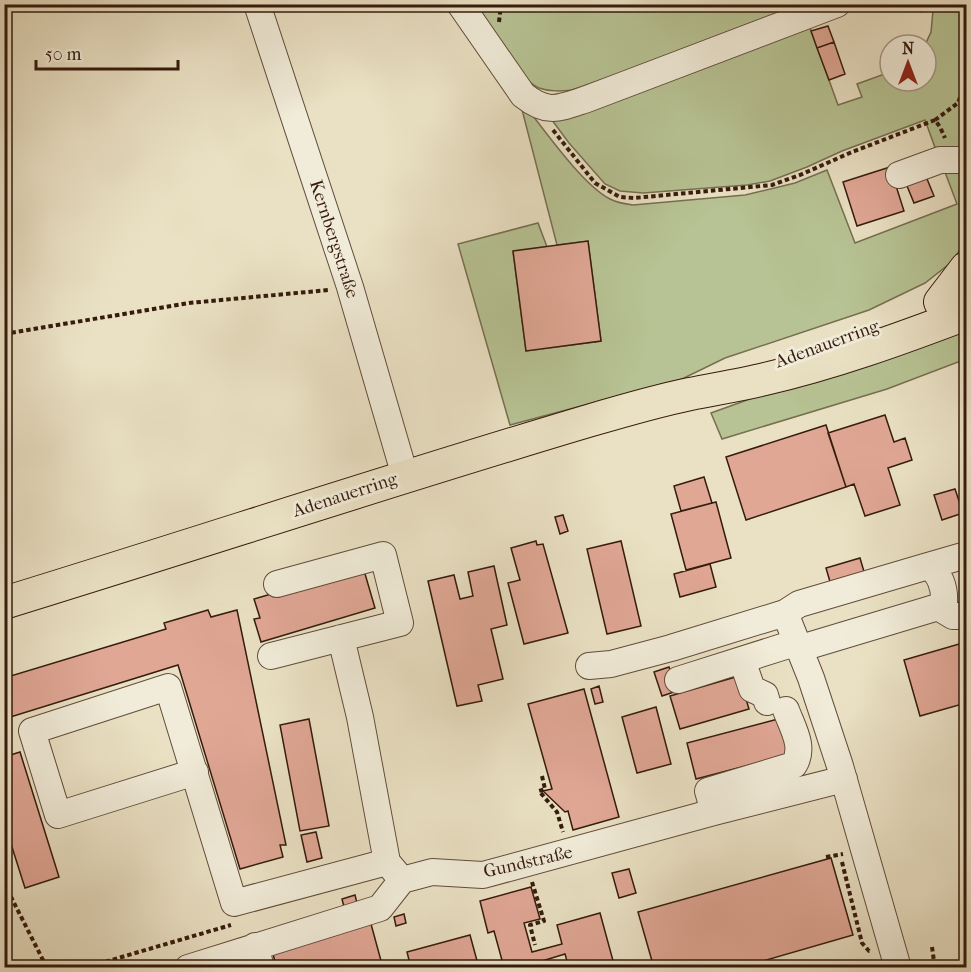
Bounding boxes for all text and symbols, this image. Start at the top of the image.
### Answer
scale bar [36,33,178,71]
north arrow [878,33,938,93]
text: N [902,39,915,58]
text: 50 m [45,44,82,65]
street label: Kernbergstraße [305,177,363,301]
street label: Adenauerring [771,315,882,373]
street label: Adenauerring [289,468,400,522]
street label: Gundstraße [481,842,575,882]

